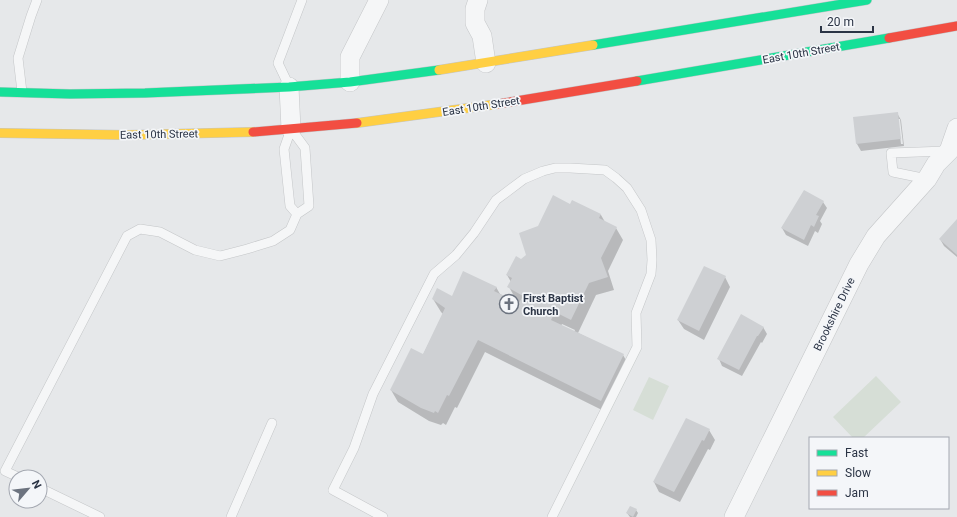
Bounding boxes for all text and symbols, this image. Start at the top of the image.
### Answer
scale bar [821,8,873,34]
text: 20 m [827,15,854,29]
street label: East 10th Street [762,40,841,67]
street label: East 10th Street [442,94,521,119]
street label: East 10th Street [120,127,199,142]
street label: Brookshire Drive [811,275,858,353]
place label: First Baptist Church [523,292,583,318]
church icon: First Baptist Church [498,293,520,315]
legend [809,437,949,509]
text: Fast [845,446,868,460]
text: Slow [845,466,871,480]
north arrow [8,469,48,509]
text: N [29,478,44,491]
text: Jam [845,486,869,500]

